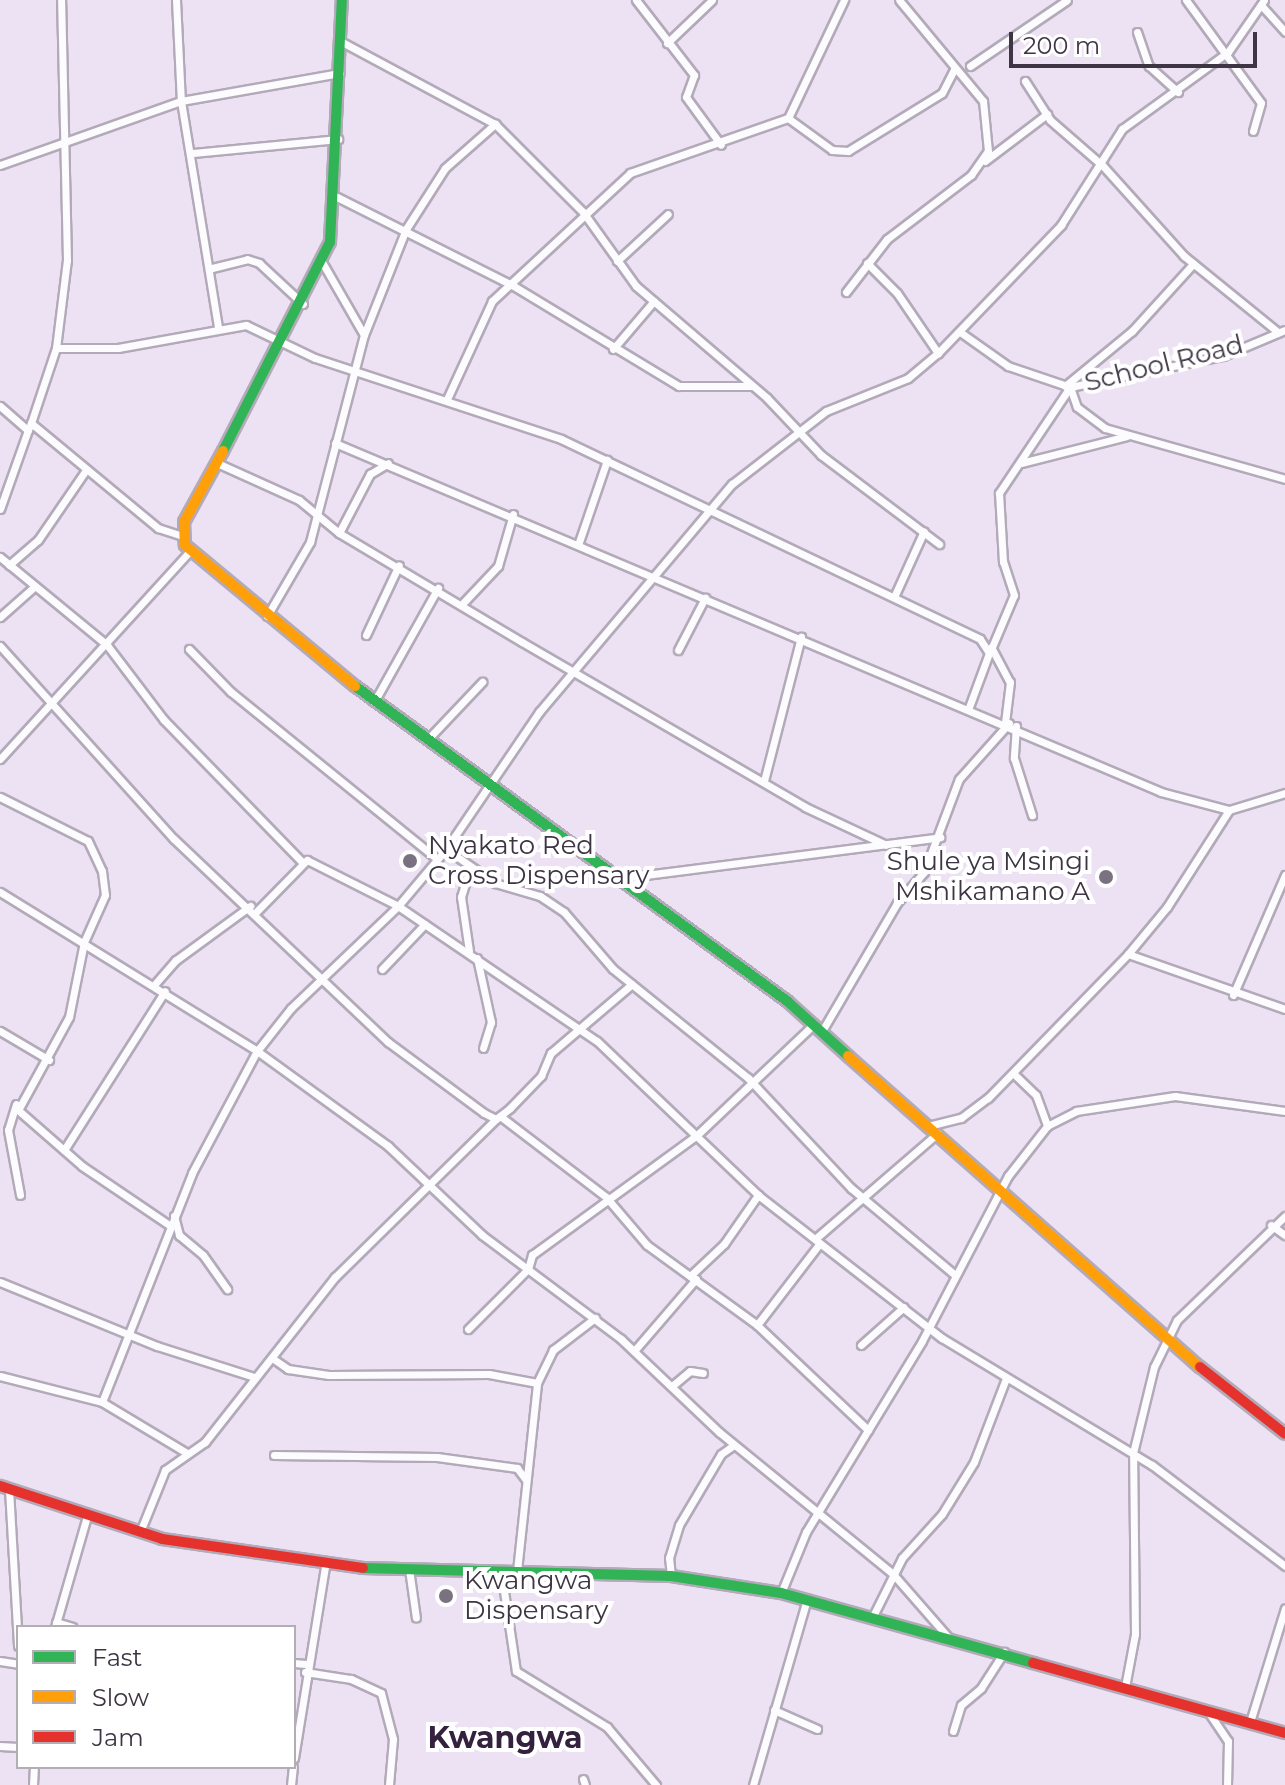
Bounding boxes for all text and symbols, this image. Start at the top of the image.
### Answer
scale bar [1013,16,1261,66]
text: 200 m [1023,31,1100,60]
street label: School Road [1081,329,1247,399]
place label: Nyakato Red Cross Dispensary [428,830,649,892]
place label: Shule ya Msingi Mshikamano A [887,846,1090,908]
marker: Nyakato Red Cross Dispensary [399,850,421,872]
marker: Shule ya Msingi Mshikamano A [1097,868,1115,886]
place label: Kwangwa Dispensary [464,1565,608,1626]
marker: Kwangwa Dispensary [435,1585,457,1607]
legend [16,1625,296,1769]
text: Fast [92,1643,142,1672]
text: Slow [92,1683,149,1712]
district label: Kwangwa [428,1720,582,1756]
text: Jam [92,1723,144,1752]

